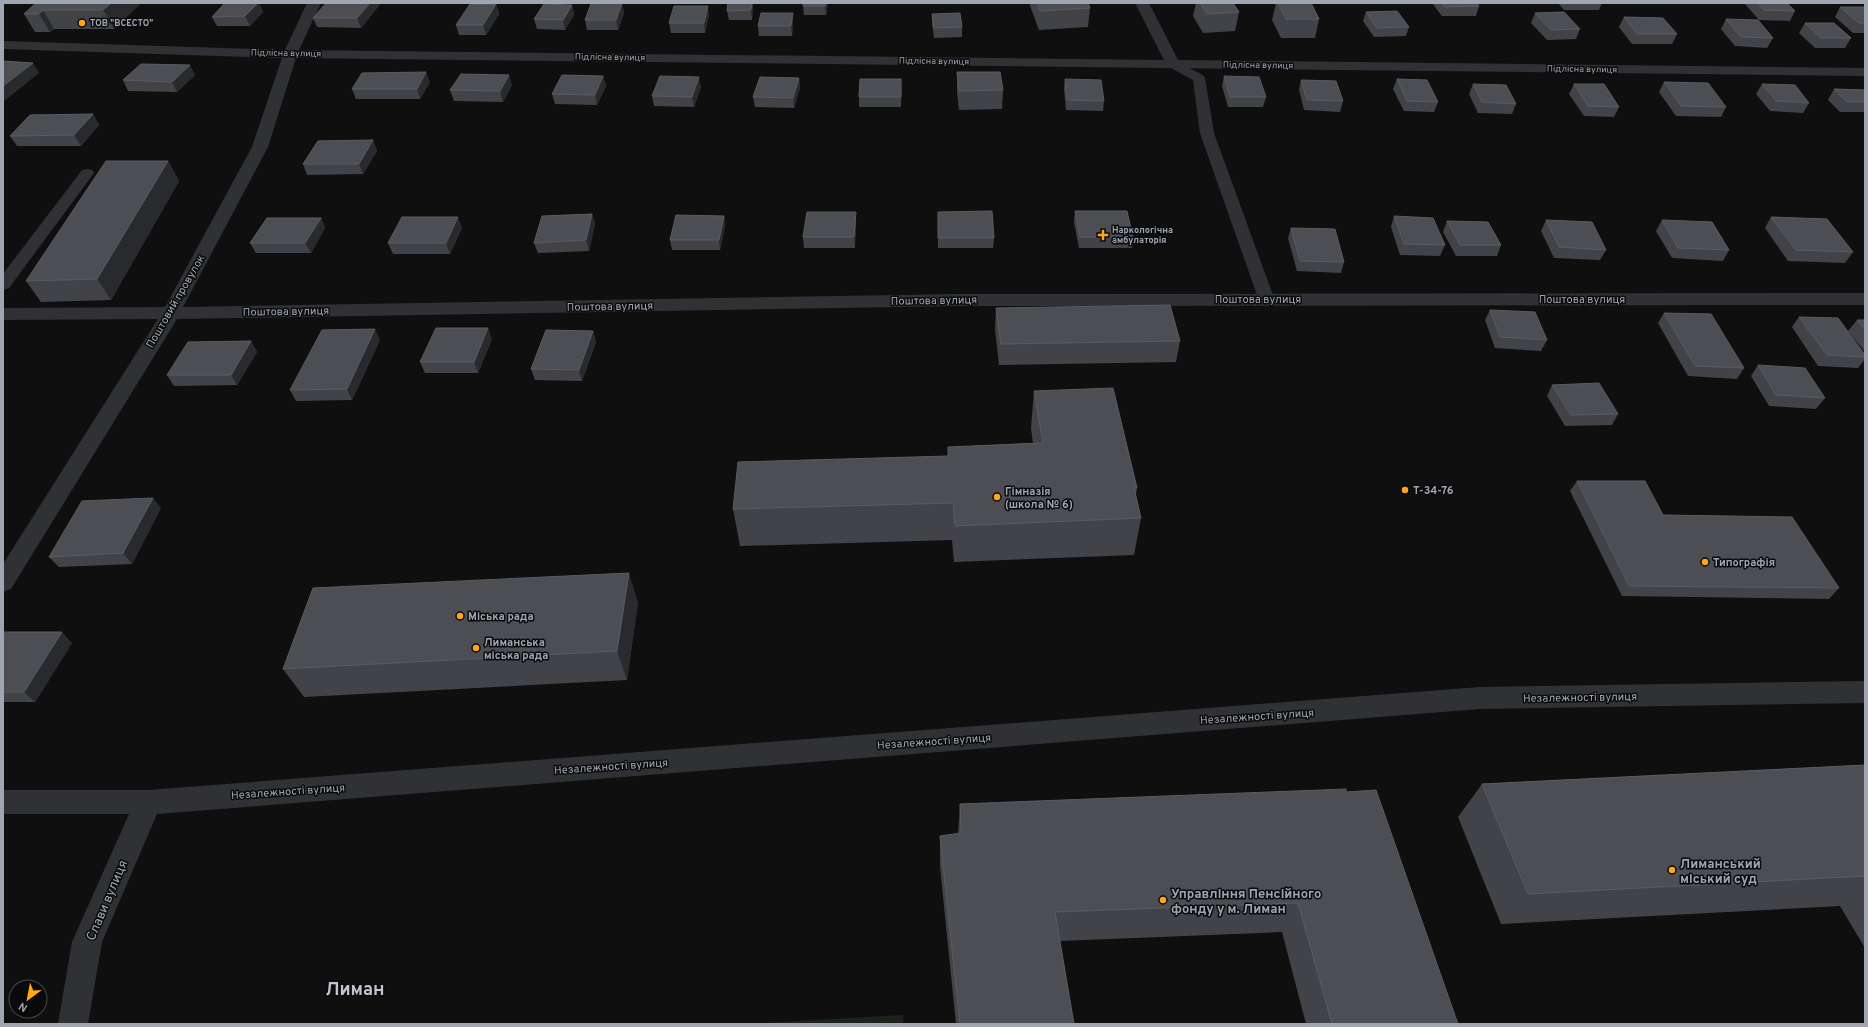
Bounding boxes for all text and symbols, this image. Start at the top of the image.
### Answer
marker: ТОВ "ВСЕСТО" [77,18,87,28]
place label: ТОВ "ВСЕСТО" [90,18,153,29]
street label: Підлісна вулиця [251,47,321,60]
street label: Підлісна вулиця [575,51,645,64]
street label: Підлісна вулиця [899,55,969,68]
street label: Підлісна вулиця [1223,59,1293,72]
street label: Підлісна вулиця [1547,63,1617,76]
place label: Наркологічна амбулаторія [1112,225,1173,246]
marker: Наркологічна амбулаторія [1097,229,1109,241]
street label: Поштовий провулок [143,252,208,351]
street label: Поштова вулиця [891,293,977,309]
street label: Поштова вулиця [1215,293,1301,307]
street label: Поштова вулиця [1539,293,1625,307]
street label: Поштова вулиця [567,299,653,315]
street label: Поштова вулиця [243,304,329,320]
place label: Т-34-76 [1413,484,1454,498]
place label: Гімназія (школа № 6) [1005,485,1073,512]
marker: Т-34-76 [1400,485,1410,495]
marker: Гімназія (школа № 6) [992,492,1002,502]
place label: Типографія [1713,556,1775,570]
marker: Типографія [1700,557,1710,567]
place label: Міська рада [468,610,534,624]
marker: Міська рада [455,611,465,621]
place label: Лиманська міська рада [484,636,548,663]
marker: Лиманська міська рада [471,643,481,653]
street label: Незалежності вулиця [1523,690,1637,706]
street label: Незалежності вулиця [1200,706,1315,728]
street label: Незалежності вулиця [877,731,992,753]
street label: Незалежності вулиця [554,756,669,778]
street label: Незалежності вулиця [231,781,346,803]
place label: Лиманський міський суд [1680,857,1761,888]
street label: Слави вулиця [84,858,132,944]
marker: Лиманський міський суд [1667,865,1677,875]
place label: Управління Пенсійного фонду у м. Лиман [1171,887,1321,918]
marker: Управління Пенсійного фонду у м. Лиман [1158,895,1168,905]
north arrow [8,979,48,1019]
district label: Лиман [325,979,385,1002]
text: N [16,999,30,1015]

